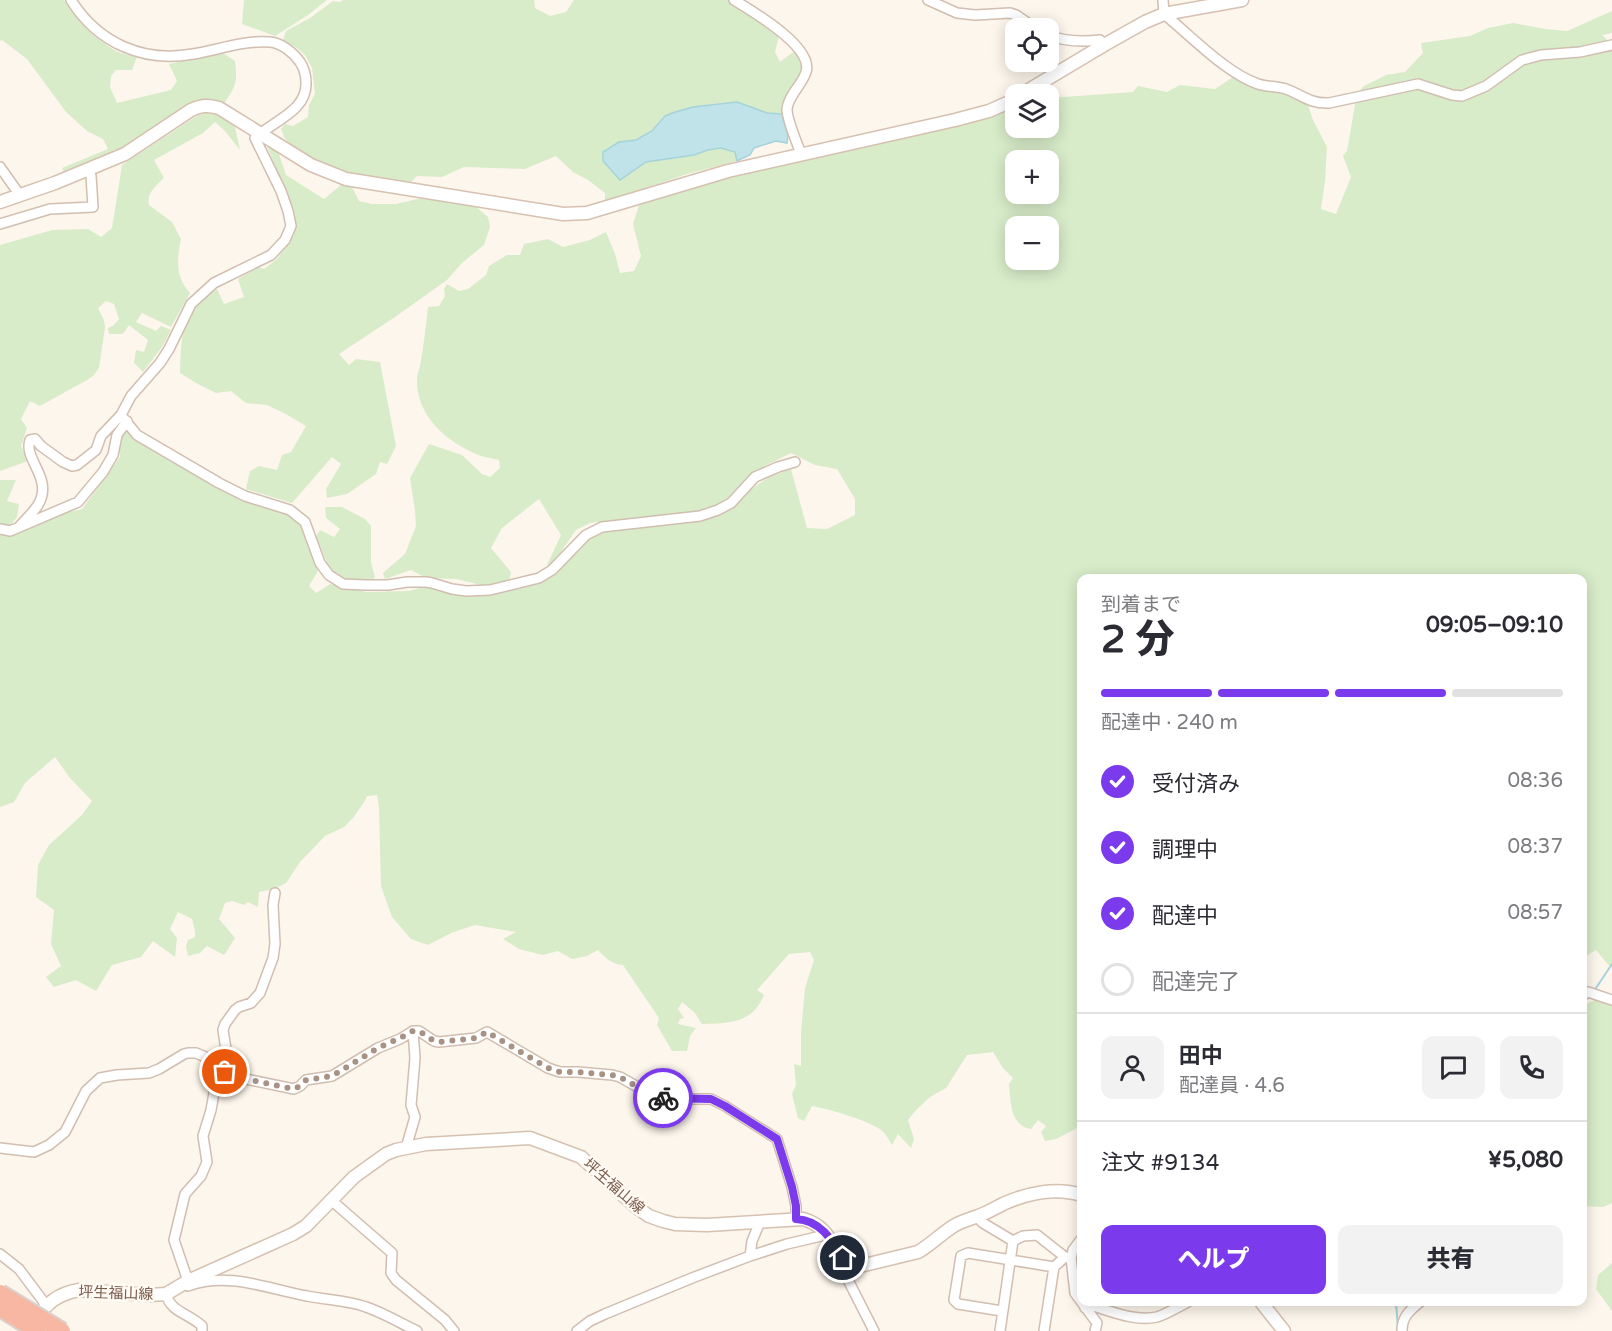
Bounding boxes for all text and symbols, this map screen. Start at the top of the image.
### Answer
map controls [1005,18,1059,270]
button: locate [1005,18,1059,72]
button: layers [1005,84,1059,138]
button: + [1005,150,1059,204]
button: − [1005,216,1059,270]
text: 到着まで [1101,593,1181,617]
text: 09:05–09:10 [1426,612,1563,638]
text: 2 分 [1101,616,1175,663]
text: 配達中 · 240 m [1101,711,1238,735]
icon: check [1101,765,1134,798]
text: 08:36 [1508,769,1563,793]
text: 受付済み [1152,771,1240,797]
icon: check [1101,831,1134,864]
text: 08:37 [1508,835,1563,859]
text: 調理中 [1152,837,1218,863]
icon: check [1101,897,1134,930]
text: 08:57 [1508,901,1563,925]
text: 配達中 [1152,903,1218,929]
text: 配達完了 [1152,969,1240,995]
button: person [1101,1036,1164,1099]
button: chat [1422,1036,1485,1099]
button: phone [1500,1036,1563,1099]
text: 田中 [1179,1043,1223,1069]
pin [199,1046,250,1097]
icon: bag [208,1055,241,1088]
courier [633,1068,693,1128]
text: 配達員 · 4.6 [1179,1074,1285,1098]
icon: bike [647,1082,680,1115]
text: ¥5,080 [1488,1147,1563,1173]
text: 注文 #9134 [1101,1150,1219,1176]
street label: 坪生福山線 [580,1155,648,1217]
button: ヘルプ [1101,1225,1326,1294]
button: 共有 [1338,1225,1563,1294]
pin [817,1232,868,1283]
icon: home [826,1241,859,1274]
street label: 坪生福山線 [78,1283,154,1303]

